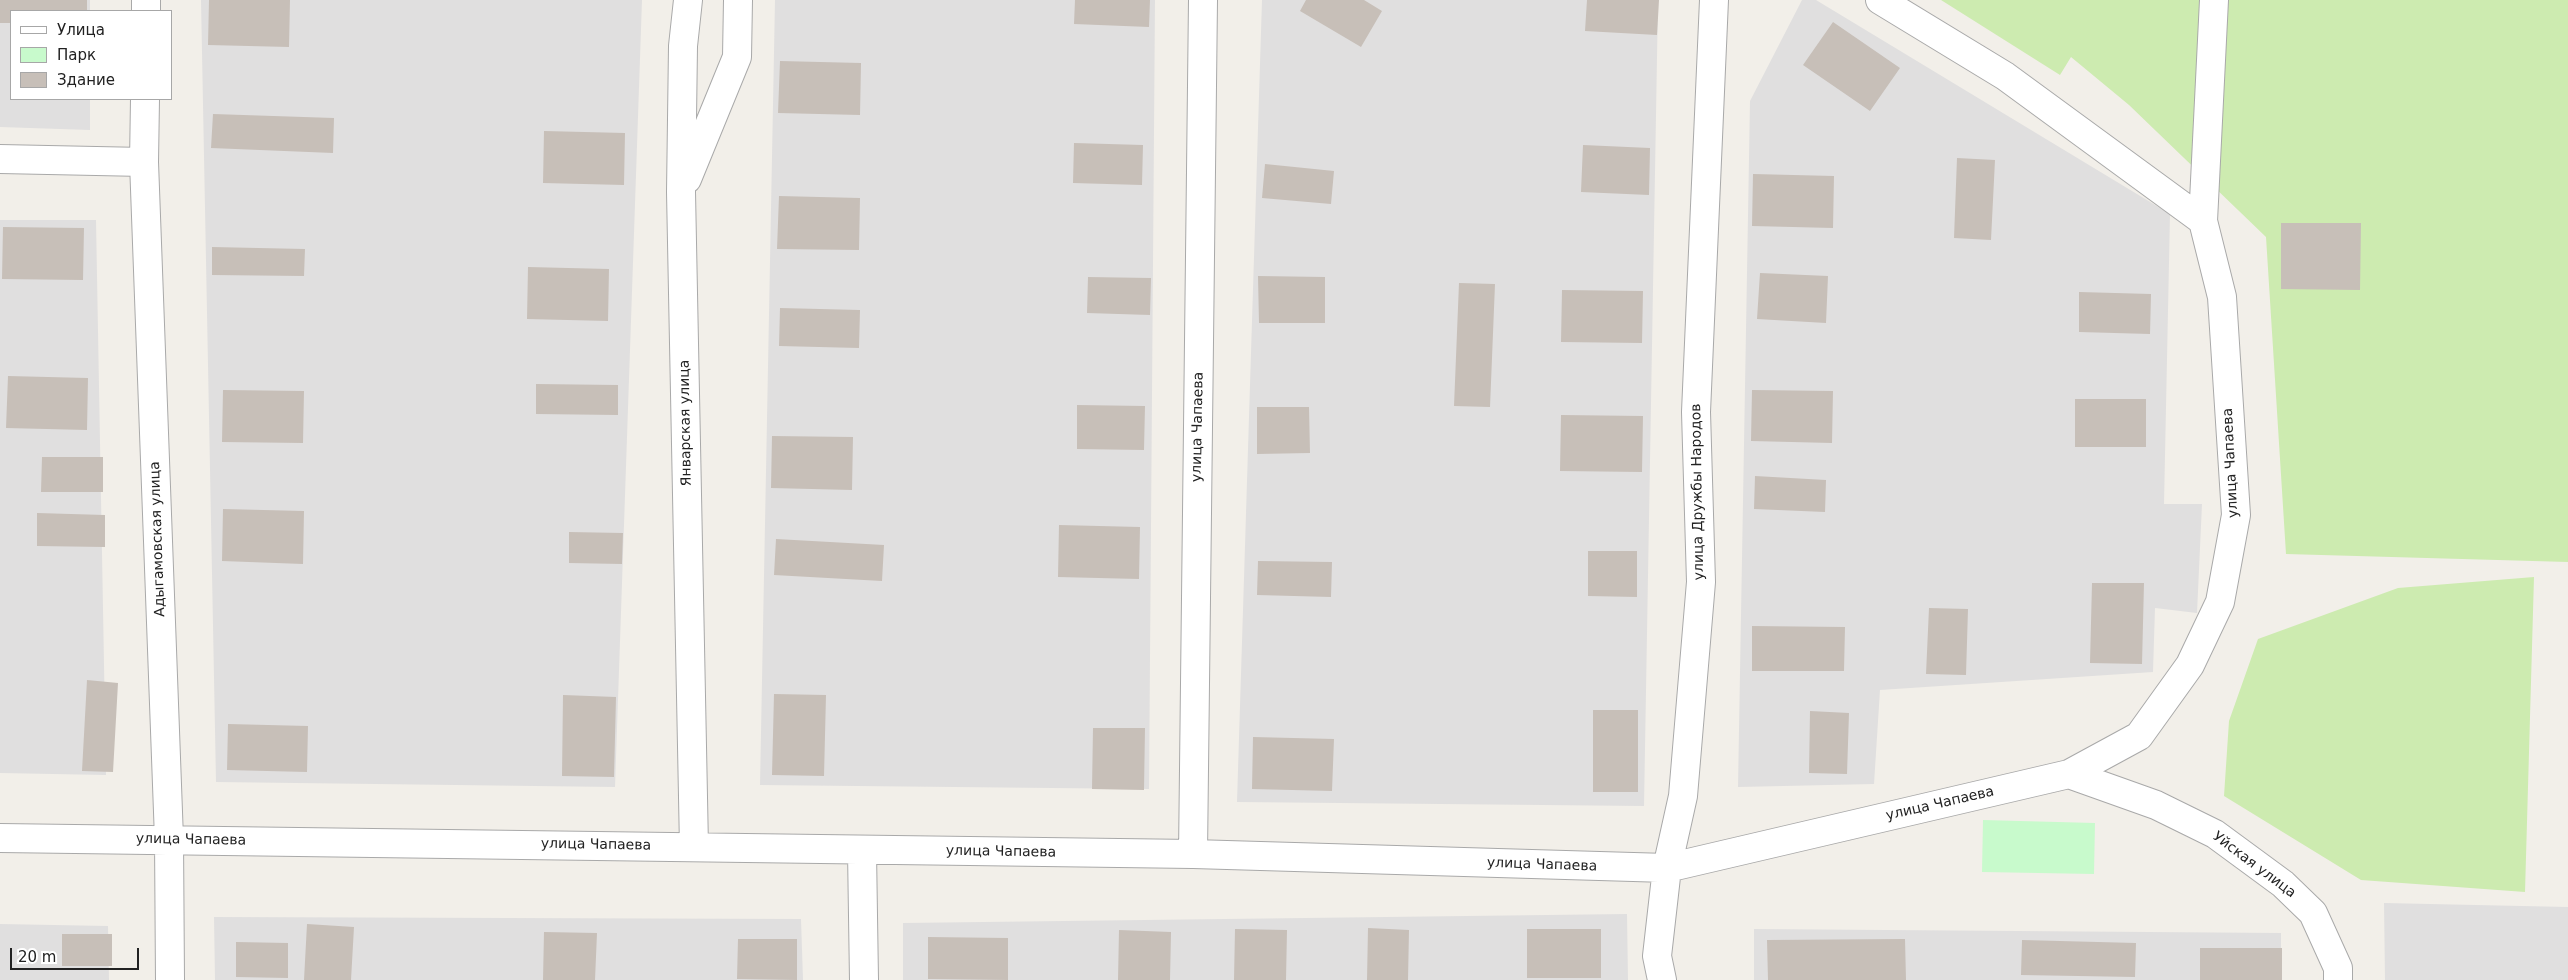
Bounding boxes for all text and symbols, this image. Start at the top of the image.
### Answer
legend [10,10,172,100]
text: Улица [57,21,105,39]
text: Парк [57,46,96,64]
text: Здание [57,71,115,89]
street label: Январская улица [676,360,696,486]
street label: улица Чапаева [1189,372,1207,482]
street label: улица Дружбы Народов [1688,403,1708,581]
street label: улица Чапаева [2220,408,2242,518]
street label: Адыгамовская улица [147,461,169,617]
street label: улица Чапаева [1884,783,1996,825]
street label: Уйская улица [2209,828,2299,902]
street label: улица Чапаева [136,831,246,849]
street label: улица Чапаева [541,836,651,854]
street label: улица Чапаева [946,843,1056,861]
street label: улица Чапаева [1487,855,1597,875]
scale bar [12,938,141,970]
text: 20 m [18,948,56,966]

